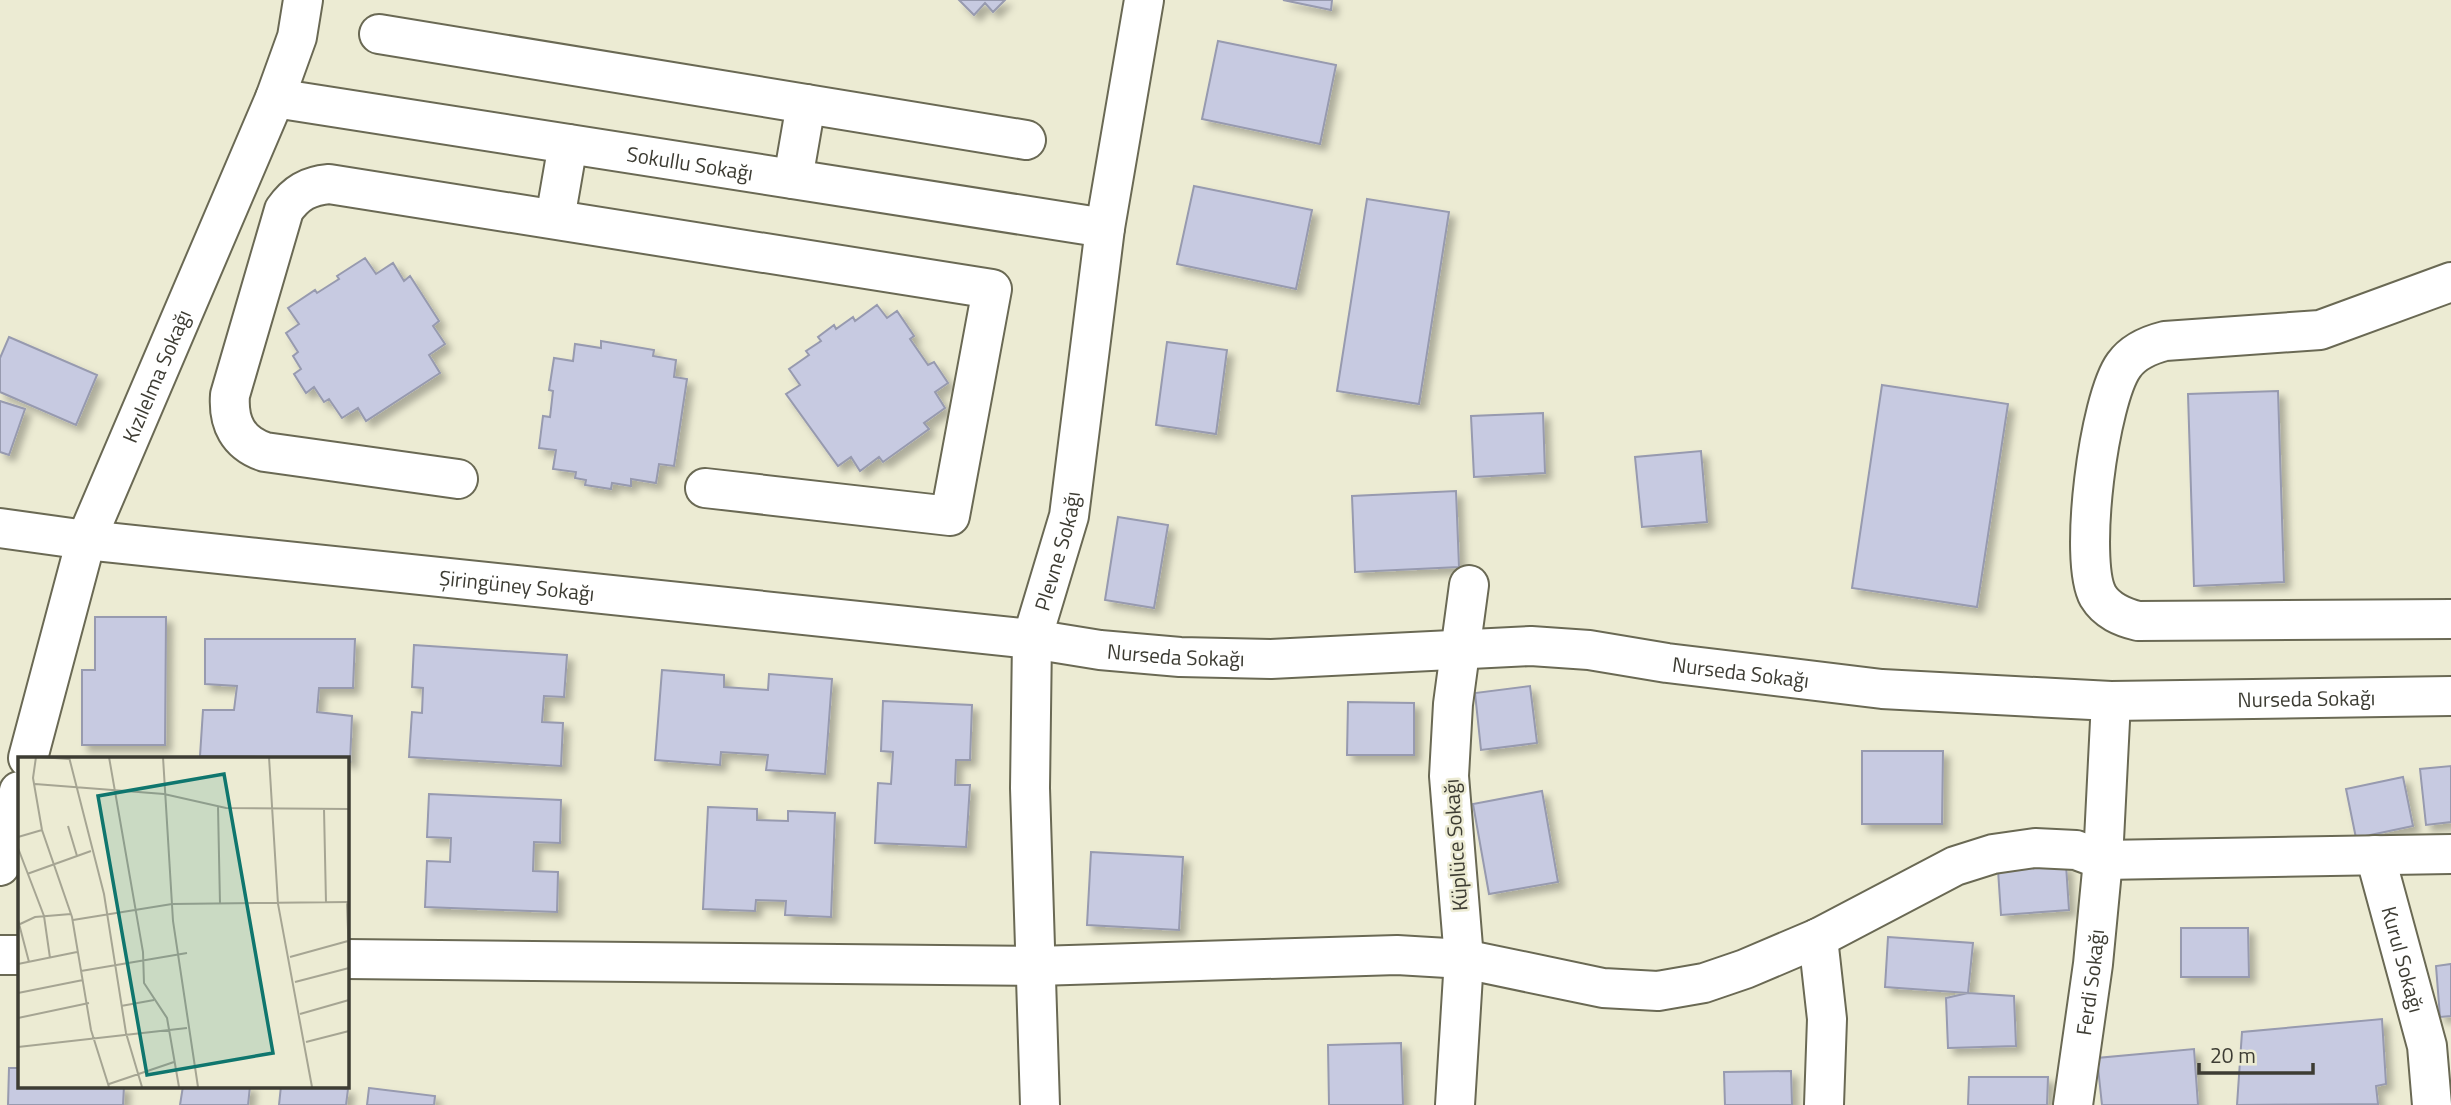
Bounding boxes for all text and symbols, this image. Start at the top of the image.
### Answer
street label: Sokullu Sokağı [624,137,755,189]
street label: Kızılelma Sokağı [113,304,199,448]
street label: Plevne Sokağı [1025,489,1088,614]
street label: Şiringüney Sokağı [438,561,596,609]
street label: Nurseda Sokağı [1106,635,1245,674]
street label: Nurseda Sokağı [1670,648,1811,696]
street label: Nurseda Sokağı [2237,681,2375,715]
inset map [18,757,348,1088]
street label: Küplüce Sokağı [1434,778,1476,912]
street label: Kurul Sokağı [2374,902,2433,1016]
street label: Ferdi Sokağı [2067,928,2112,1037]
scale bar [2199,1032,2313,1076]
text: 20 m [2210,1039,2256,1071]

